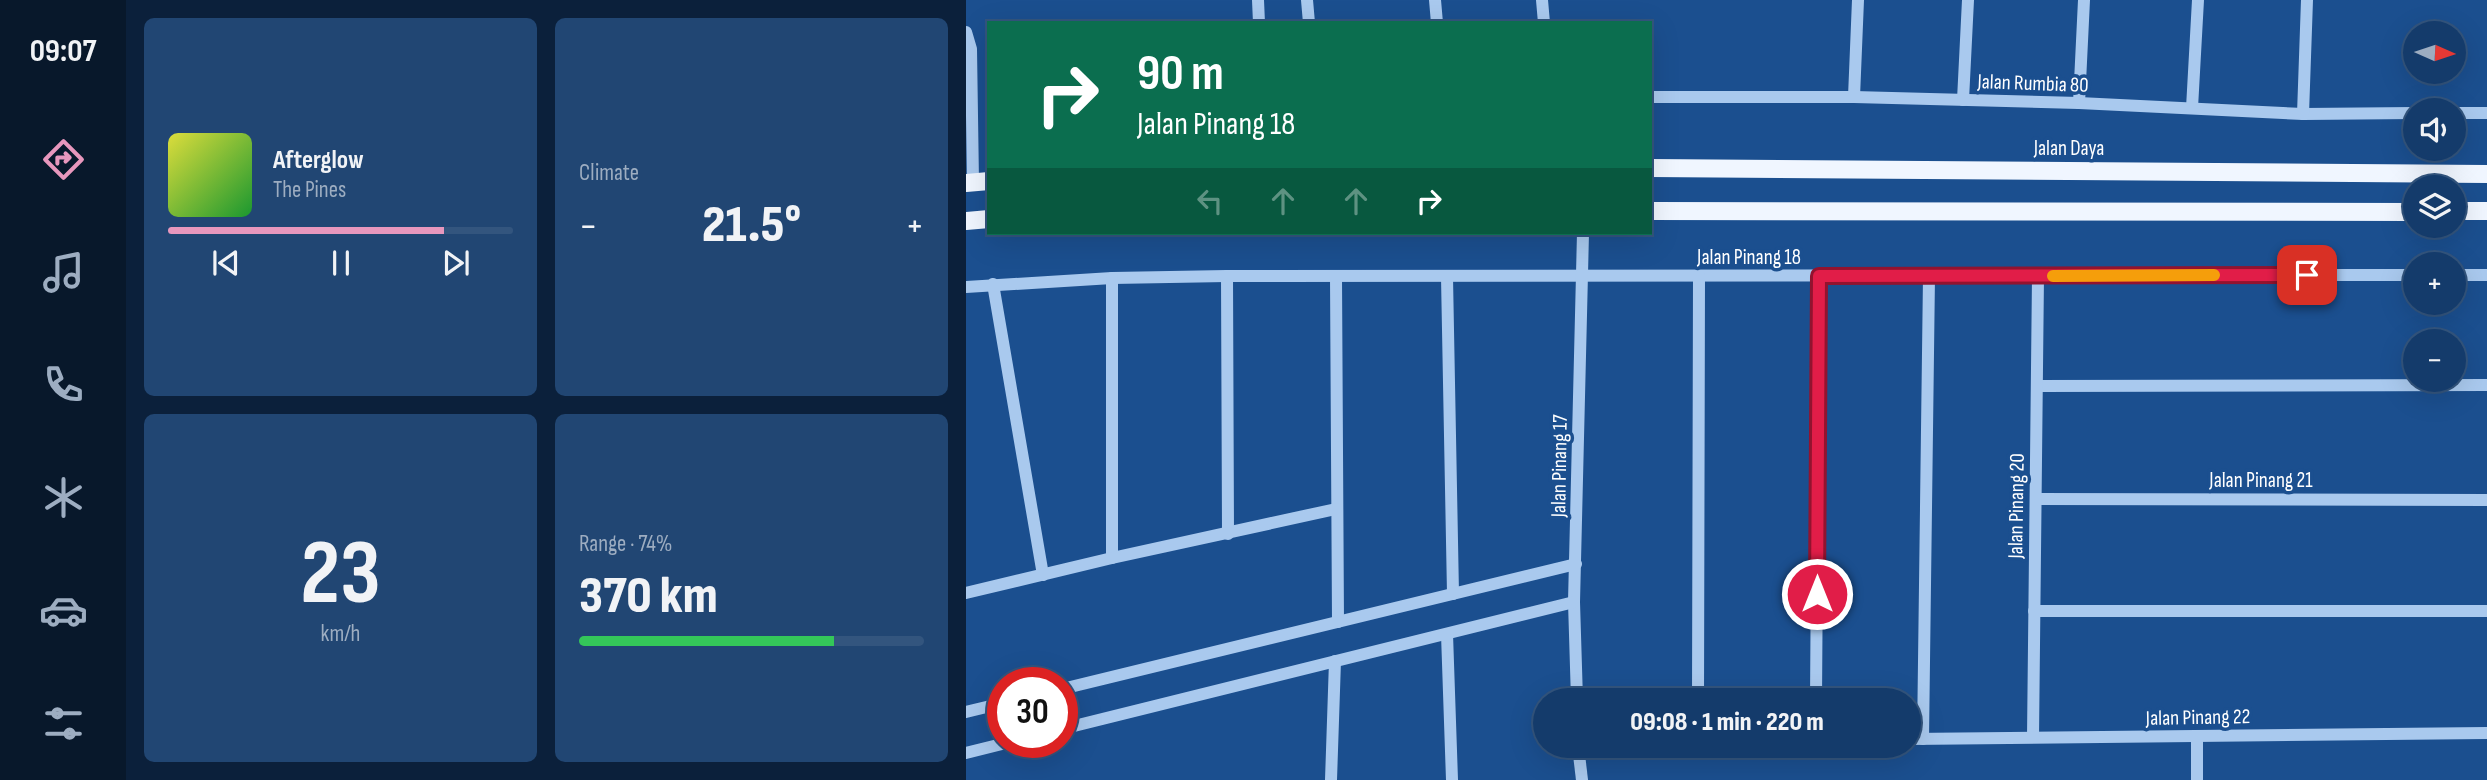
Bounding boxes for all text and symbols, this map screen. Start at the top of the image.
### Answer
north arrow [2403,21,2466,84]
map controls [2403,21,2466,392]
text: 09:07 [30,32,96,71]
text: 90 m [1137,45,1224,104]
icon: right [1022,49,1113,140]
street label: Jalan Rumbia 80 [1976,69,2089,98]
button: sound [2403,98,2466,161]
text: Jalan Pinang 18 [1137,105,1295,144]
icon: directions [39,135,88,184]
street label: Jalan Daya [2033,136,2104,161]
text: Afterglow [273,145,364,176]
text: Climate [579,159,639,187]
button: layers [2403,175,2466,238]
text: The Pines [273,176,346,204]
icon: left [1191,182,1229,220]
icon: ahead [1264,182,1302,220]
icon: ahead [1337,182,1375,220]
icon: right [1410,182,1448,220]
text: 21.5° [702,194,801,257]
text: − [579,204,598,249]
text: + [905,204,924,249]
icon: previous [207,244,245,282]
icon: pause [322,244,360,282]
icon: next [437,244,475,282]
street label: Jalan Pinang 18 [1696,245,1801,270]
pin [2277,245,2337,305]
icon: music [39,248,88,297]
button: + [2403,252,2466,315]
icon: arrive [2288,256,2326,294]
button: − [2403,329,2466,392]
icon: phone [39,360,88,409]
street label: Jalan Pinang 17 [1546,414,1573,519]
street label: Jalan Pinang 20 [2003,453,2030,560]
street label: Jalan Pinang 21 [2208,468,2313,493]
icon: climate [39,473,88,522]
text: 23 [300,520,381,629]
text: Range · 74% [579,530,673,558]
position arrow [1780,557,1854,631]
text: 370 km [579,565,718,628]
icon: car [39,586,88,635]
text: km/h [321,620,360,648]
speed limit sign: 30 [987,667,1078,758]
icon: filters [39,699,88,748]
street label: Jalan Pinang 22 [2145,704,2251,731]
text: 09:08 · 1 min · 220 m [1630,707,1824,738]

